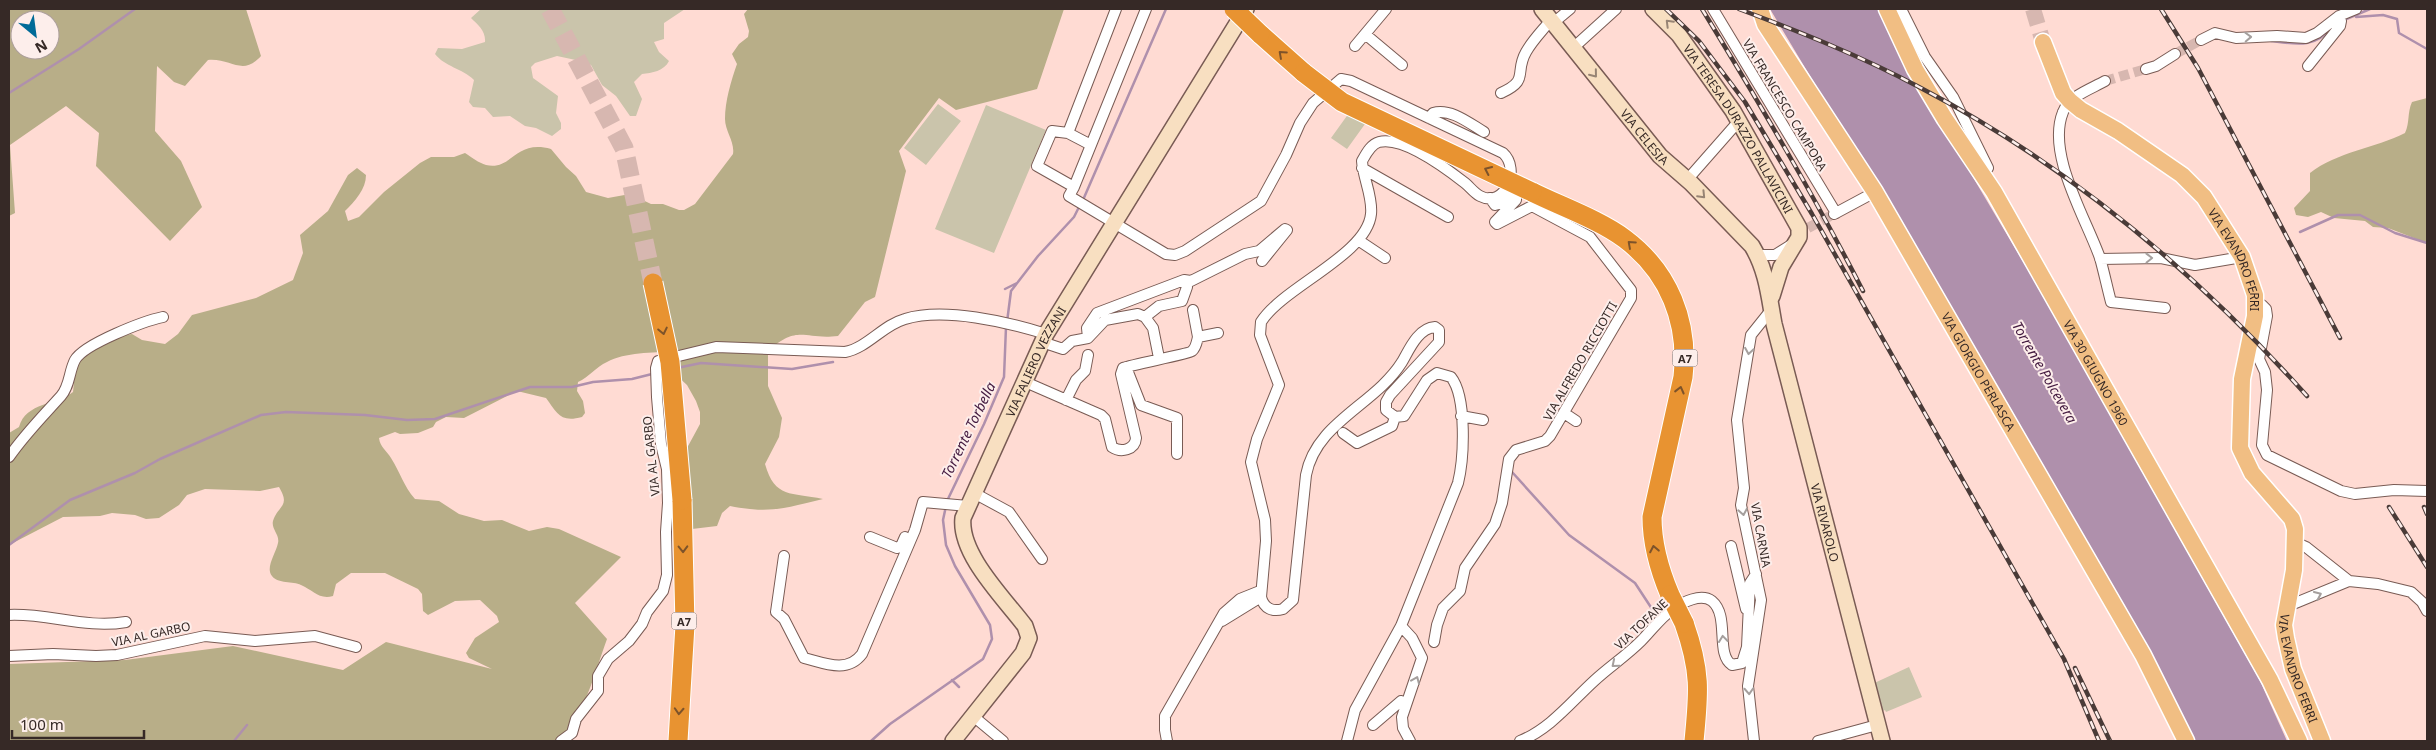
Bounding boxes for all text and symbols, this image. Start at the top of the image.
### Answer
north arrow [10,10,60,60]
one-way arrow [1665,20,1674,29]
one-way arrow [2244,32,2252,43]
text: N [32,36,51,58]
street label: VIA FRANCESCO CAMPORA [1739,36,1831,174]
street label: VIA TERESA DURAZZO PALLAVICINI [1680,41,1797,216]
one-way arrow [1278,50,1287,59]
one-way arrow [1588,68,1596,77]
street label: VIA CELESIA [1617,105,1673,169]
one-way arrow [1484,166,1493,177]
one-way arrow [1696,189,1705,198]
street label: VIA EVANDRO FERRI [2205,205,2264,311]
one-way arrow [1628,241,1637,250]
one-way arrow [2145,253,2153,264]
street label: VIA ALFREDO RICCIOTTI [1539,298,1621,424]
street label: VIA FALIERO VEZZANI [1001,303,1070,420]
street label: VIA GIORGIO PERLASCA [1938,309,2020,434]
street label: VIA 30 GIUGNO 1960 [2060,317,2133,429]
water label: Torrente Polcevera [2008,318,2082,426]
one-way arrow [657,326,668,335]
one-way arrow [1744,347,1754,355]
road number: A7 [1672,349,1698,366]
water label: Torrente Torbella [936,379,1000,481]
one-way arrow [1674,385,1685,394]
street label: VIA AL GARBO [638,415,664,497]
street label: VIA RIVAROLO [1807,482,1844,564]
street label: VIA CARNIA [1747,501,1775,569]
one-way arrow [1738,508,1748,516]
one-way arrow [1650,545,1660,553]
one-way arrow [678,546,688,553]
one-way arrow [2313,590,2322,601]
street label: VIA TOFANE [1611,595,1671,653]
road number: A7 [672,612,696,630]
street label: VIA EVANDRO FERRI [2276,613,2322,725]
street label: VIA AL GARBO [110,617,192,651]
one-way arrow [1718,634,1729,642]
one-way arrow [1612,659,1621,667]
one-way arrow [1409,676,1420,685]
one-way arrow [1744,687,1755,695]
scale bar [12,708,145,740]
one-way arrow [674,708,685,716]
text: 100 m [20,714,64,734]

